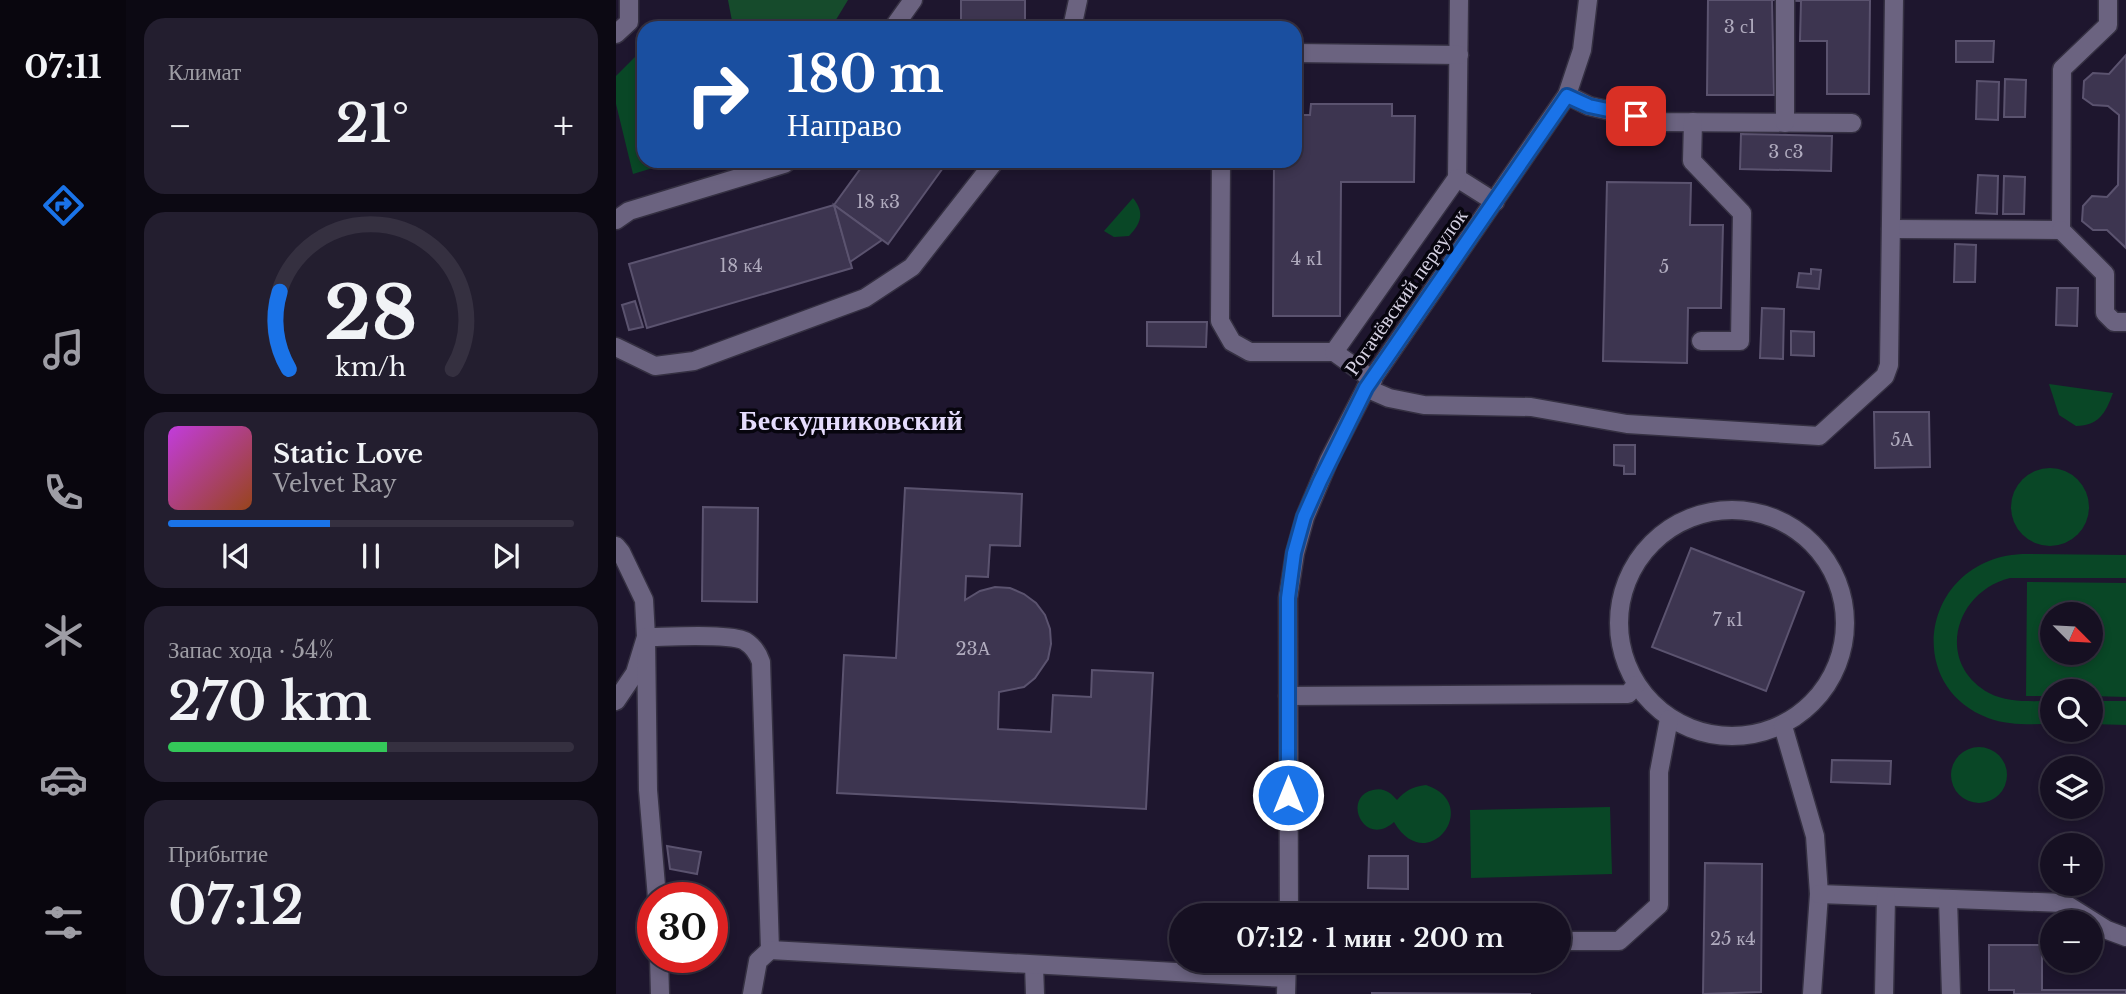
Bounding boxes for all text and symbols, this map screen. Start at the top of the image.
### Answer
house number: 3 с1 [1724,16,1756,38]
text: 180 m [787,44,944,105]
text: 07:11 [24,47,102,87]
icon: right [672,49,763,140]
text: Климат [168,58,241,86]
pin [1606,86,1666,146]
text: 21° [336,92,409,156]
icon: arrive [1617,97,1655,135]
text: − [168,102,192,149]
text: + [553,102,574,149]
text: Направо [787,105,902,145]
house number: 3 с3 [1768,141,1804,163]
icon: directions [39,181,88,230]
house number: 18 к3 [856,191,900,213]
street label: Рогачёвский переулок [1339,203,1474,380]
house number: 4 к1 [1291,248,1323,270]
house number: 18 к4 [719,255,763,277]
house number: 5 [1659,256,1669,278]
text: 28 [324,268,418,359]
icon: music [39,325,88,374]
text: km/h [336,352,406,383]
district label: Бескудниковский [739,403,963,438]
house number: 5А [1890,429,1914,451]
text: Static Love [273,438,423,470]
icon: phone [39,468,88,517]
text: Velvet Ray [273,470,397,498]
icon: previous [217,537,255,575]
icon: pause [352,537,390,575]
icon: next [487,537,525,575]
north arrow [2040,602,2104,665]
map controls [2040,602,2103,973]
house number: 7 к1 [1713,609,1743,631]
icon: climate [39,611,88,660]
text: Запас хода · 54% [168,636,334,664]
house number: 23А [955,638,991,660]
text: 270 km [168,670,371,734]
button: search [2040,679,2103,742]
icon: car [39,755,88,804]
button: layers [2040,756,2103,819]
position arrow [1251,758,1325,832]
button: + [2040,833,2103,896]
text: Прибытие [168,840,268,868]
text: 07:12 [168,874,304,938]
speed limit sign: 30 [637,882,728,973]
icon: filters [39,898,88,947]
button: − [2040,910,2103,973]
text: 07:12 · 1 мин · 200 m [1236,922,1504,954]
house number: 25 к4 [1710,928,1756,950]

